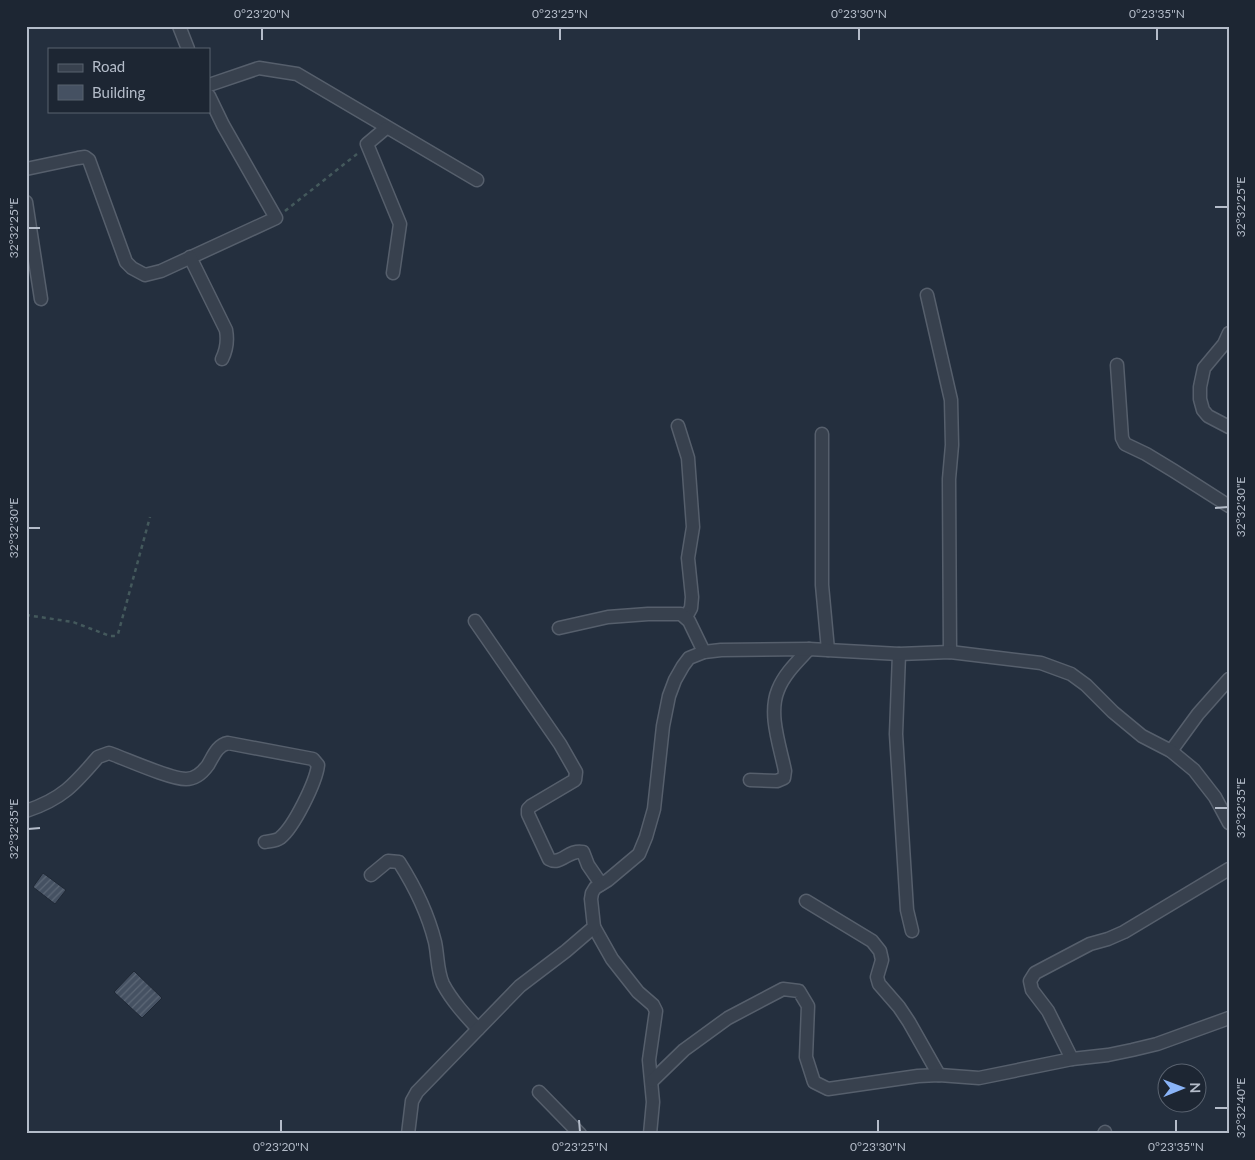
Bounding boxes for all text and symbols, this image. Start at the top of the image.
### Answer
text: 0°23'20"N [234,6,290,21]
text: 0°23'25"N [532,6,588,21]
text: 0°23'30"N [831,6,887,21]
text: 0°23'35"N [1129,6,1185,21]
legend [48,48,210,112]
text: Road [92,57,125,75]
text: Building [92,83,145,101]
text: 32°32'25"E [1233,177,1248,237]
text: 32°32'25"E [6,198,21,258]
text: 32°32'30"E [1233,477,1248,537]
text: 32°32'30"E [6,498,21,558]
text: 32°32'35"E [1233,778,1248,838]
text: 32°32'35"E [6,799,21,859]
north arrow [1158,1062,1208,1112]
text: 32°32'40"E [1233,1078,1248,1138]
text: N [1187,1082,1204,1093]
text: 0°23'20"N [253,1139,309,1154]
text: 0°23'25"N [552,1139,608,1154]
text: 0°23'30"N [850,1139,906,1154]
text: 0°23'35"N [1148,1139,1204,1154]

